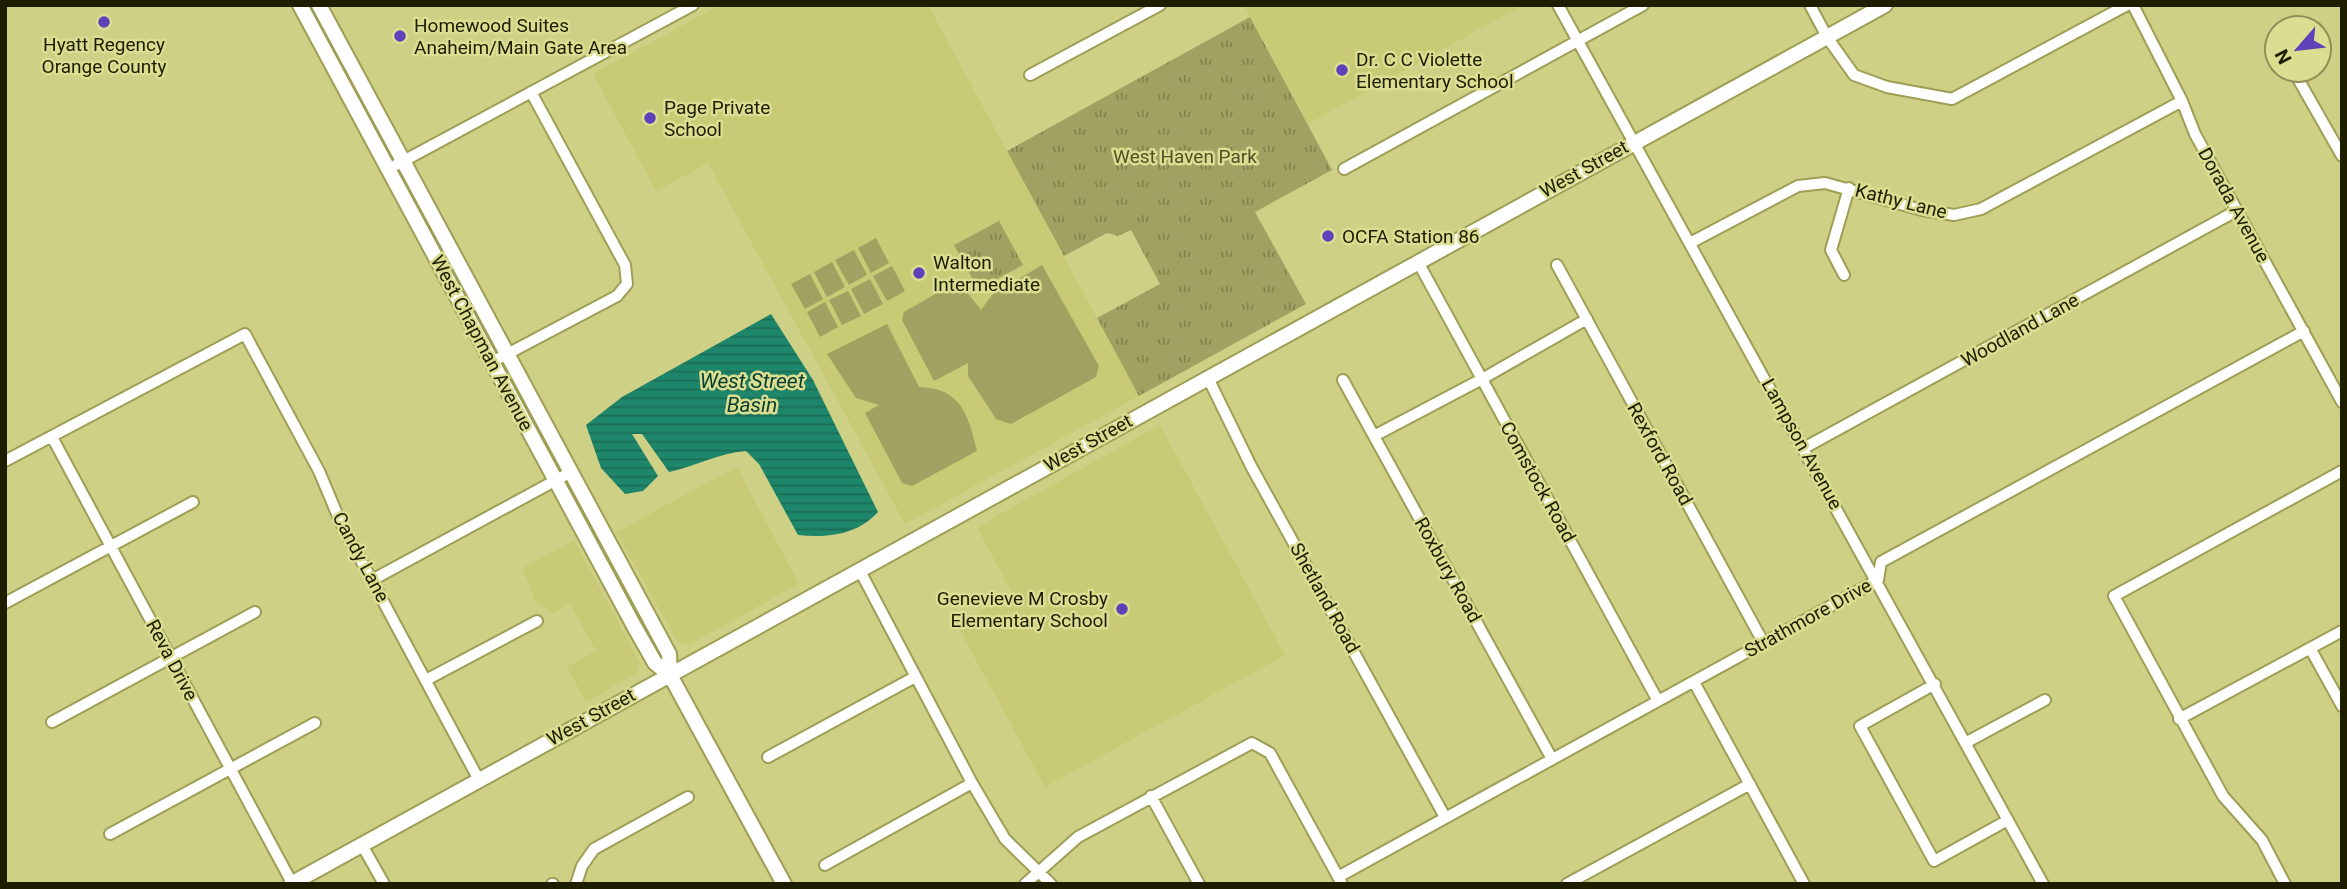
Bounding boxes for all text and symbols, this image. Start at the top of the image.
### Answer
marker: Hyatt Regency Orange County [96,14,112,30]
place label: Homewood Suites Anaheim/Main Gate Area [414,14,627,59]
north arrow [2263,14,2333,84]
marker: Homewood Suites Anaheim/Main Gate Area [392,28,408,44]
place label: Hyatt Regency Orange County [42,33,166,78]
text: N [2270,45,2297,68]
place label: Dr. C C Violette Elementary School [1356,48,1514,93]
marker: Dr. C C Violette Elementary School [1334,62,1350,78]
place label: Page Private School [664,96,770,141]
marker: Page Private School [642,110,658,126]
street label: West Street [1536,135,1632,203]
street label: Dorada Avenue [2193,144,2275,266]
park label: West Haven Park [1113,145,1257,168]
street label: Kathy Lane [1853,178,1949,224]
place label: OCFA Station 86 [1342,225,1480,248]
marker: OCFA Station 86 [1320,228,1336,244]
street label: West Chapman Avenue [426,251,538,435]
place label: Walton Intermediate [933,251,1040,296]
marker: Walton Intermediate [911,265,927,281]
street label: Woodland Lane [1957,288,2083,372]
water label: West Street Basin [700,369,805,417]
street label: Lampson Avenue [1757,375,1847,513]
street label: Rexford Road [1622,399,1698,509]
street label: West Street [1040,409,1136,477]
street label: Comstock Road [1495,418,1581,546]
street label: Candy Lane [328,508,394,606]
street label: Roxbury Road [1410,513,1486,627]
street label: Shetland Road [1285,539,1365,657]
street label: Strathmore Drive [1740,574,1876,662]
place label: Genevieve M Crosby Elementary School [937,587,1108,632]
marker: Genevieve M Crosby Elementary School [1114,601,1130,617]
street label: Reva Drive [141,616,203,704]
street label: West Street [543,683,639,751]

